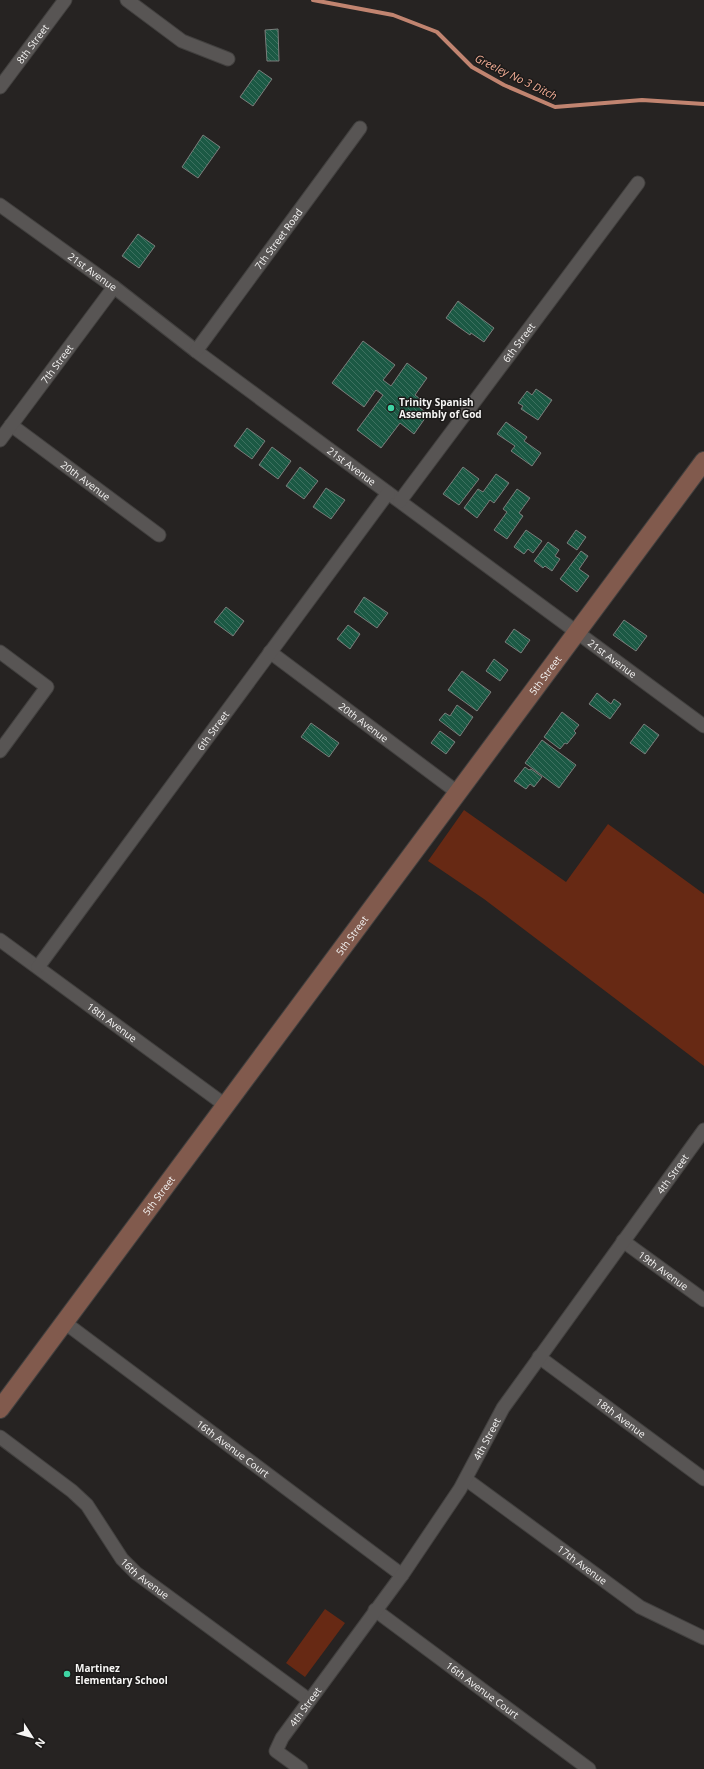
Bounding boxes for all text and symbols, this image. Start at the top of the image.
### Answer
street label: 8th Street [13,21,52,66]
water label: Greeley No 3 Ditch [473,50,560,103]
street label: 7th Street Road [251,206,305,272]
street label: 21st Avenue [65,249,120,294]
street label: 6th Street [499,320,538,365]
street label: 7th Street [37,341,76,386]
place label: Trinity Spanish Assembly of God [399,395,482,421]
marker: Trinity Spanish Assembly of God [386,403,396,413]
street label: 21st Avenue [325,443,379,489]
street label: 20th Avenue [58,457,114,504]
street label: 21st Avenue [585,636,640,681]
street label: 5th Street [526,652,565,698]
street label: 20th Avenue [336,699,392,746]
street label: 6th Street [193,707,232,753]
street label: 5th Street [332,912,371,958]
street label: 18th Avenue [84,999,140,1045]
street label: 4th Street [653,1151,692,1197]
street label: 5th Street [139,1172,178,1218]
street label: 19th Avenue [636,1248,692,1294]
street label: 18th Avenue [593,1395,649,1441]
street label: 4th Street [470,1415,504,1462]
street label: 16th Avenue Court [194,1417,272,1480]
street label: 17th Avenue [555,1542,610,1588]
street label: 16th Avenue [118,1555,172,1602]
street label: 16th Avenue Court [443,1658,522,1722]
place label: Martinez Elementary School [75,1661,168,1687]
marker: Martinez Elementary School [62,1669,72,1679]
street label: 4th Street [286,1684,325,1729]
north arrow [12,1717,52,1757]
text: N [32,1735,49,1751]

